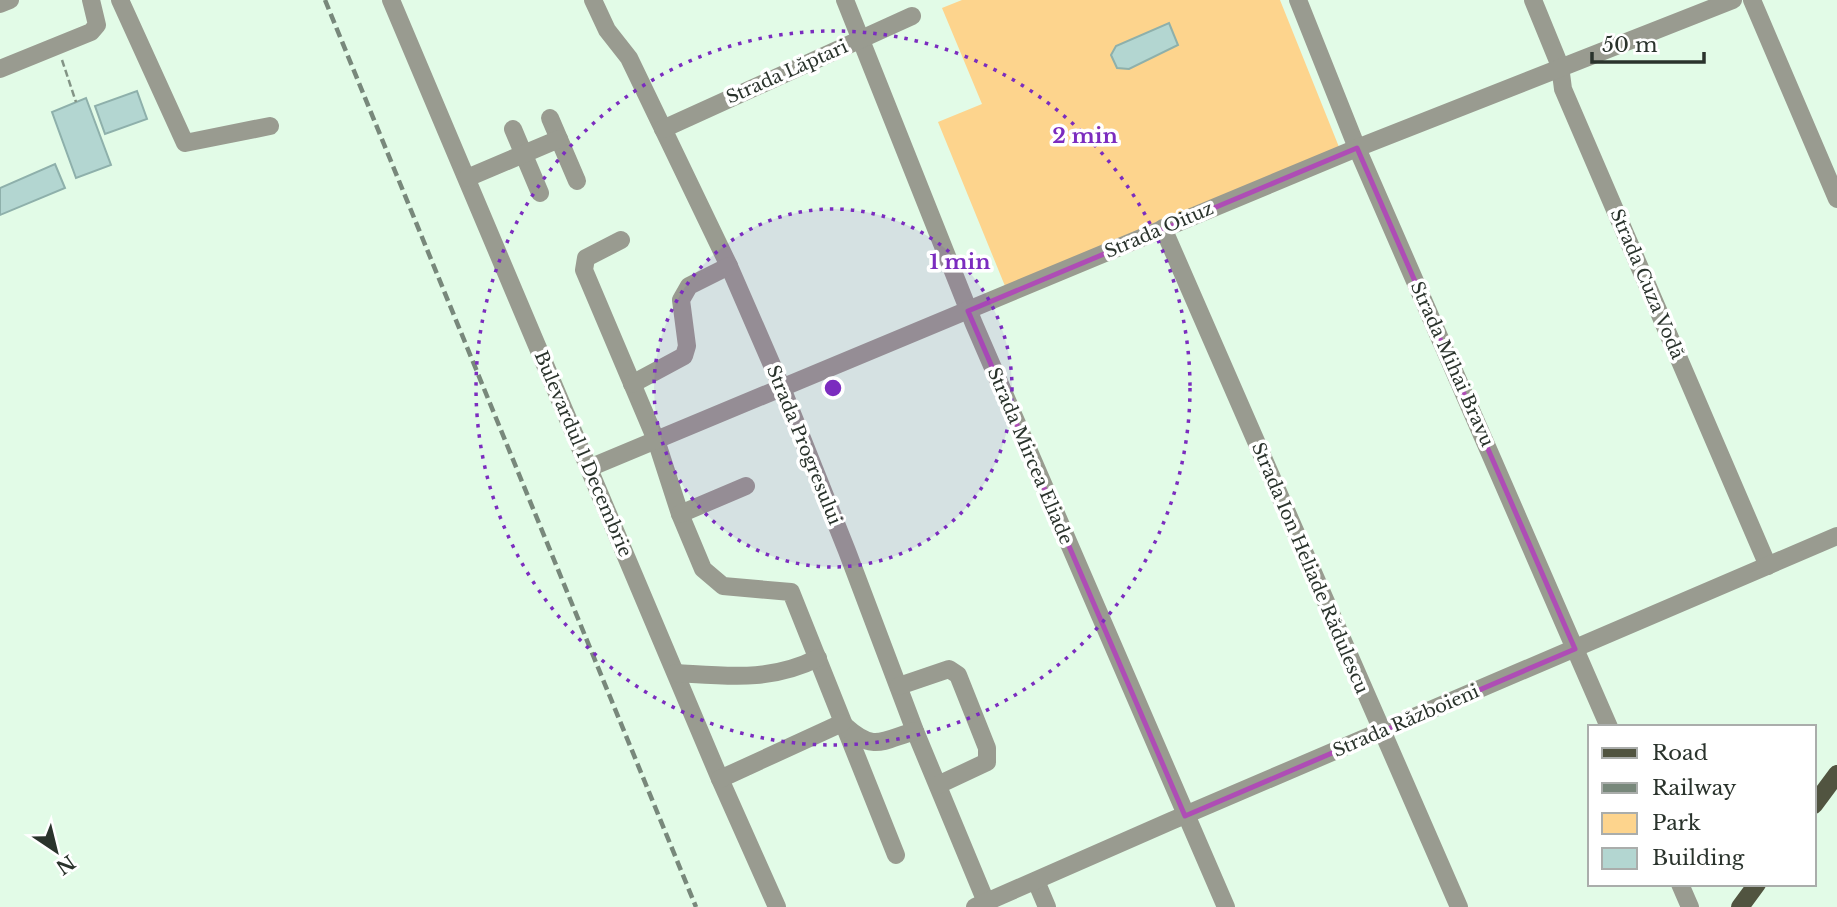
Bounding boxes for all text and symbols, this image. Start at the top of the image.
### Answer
scale bar [1592,21,1704,65]
text: 50 m [1602,32,1658,58]
street label: Strada Lăptari [723,35,851,109]
text: 2 min [1052,123,1118,149]
street label: Strada Oituz [1101,197,1217,263]
street label: Strada Cuza Vodă [1605,206,1689,363]
text: 1 min [930,249,990,275]
street label: Strada Mihai Bravu [1406,278,1498,450]
street label: Bulevardul 1 Decembrie [530,348,636,560]
street label: Strada Progresului [762,362,846,528]
street label: Strada Mircea Eliade [983,364,1077,548]
centre of rings [821,376,845,400]
street label: Strada Ion Heliade Rădulescu [1247,439,1373,697]
street label: Strada Războieni [1330,680,1482,762]
legend [1588,725,1816,886]
text: Road [1652,740,1708,766]
text: Railway [1652,775,1737,801]
text: Park [1652,810,1701,836]
north arrow [21,816,91,886]
text: Building [1652,845,1745,871]
text: N [51,850,79,879]

